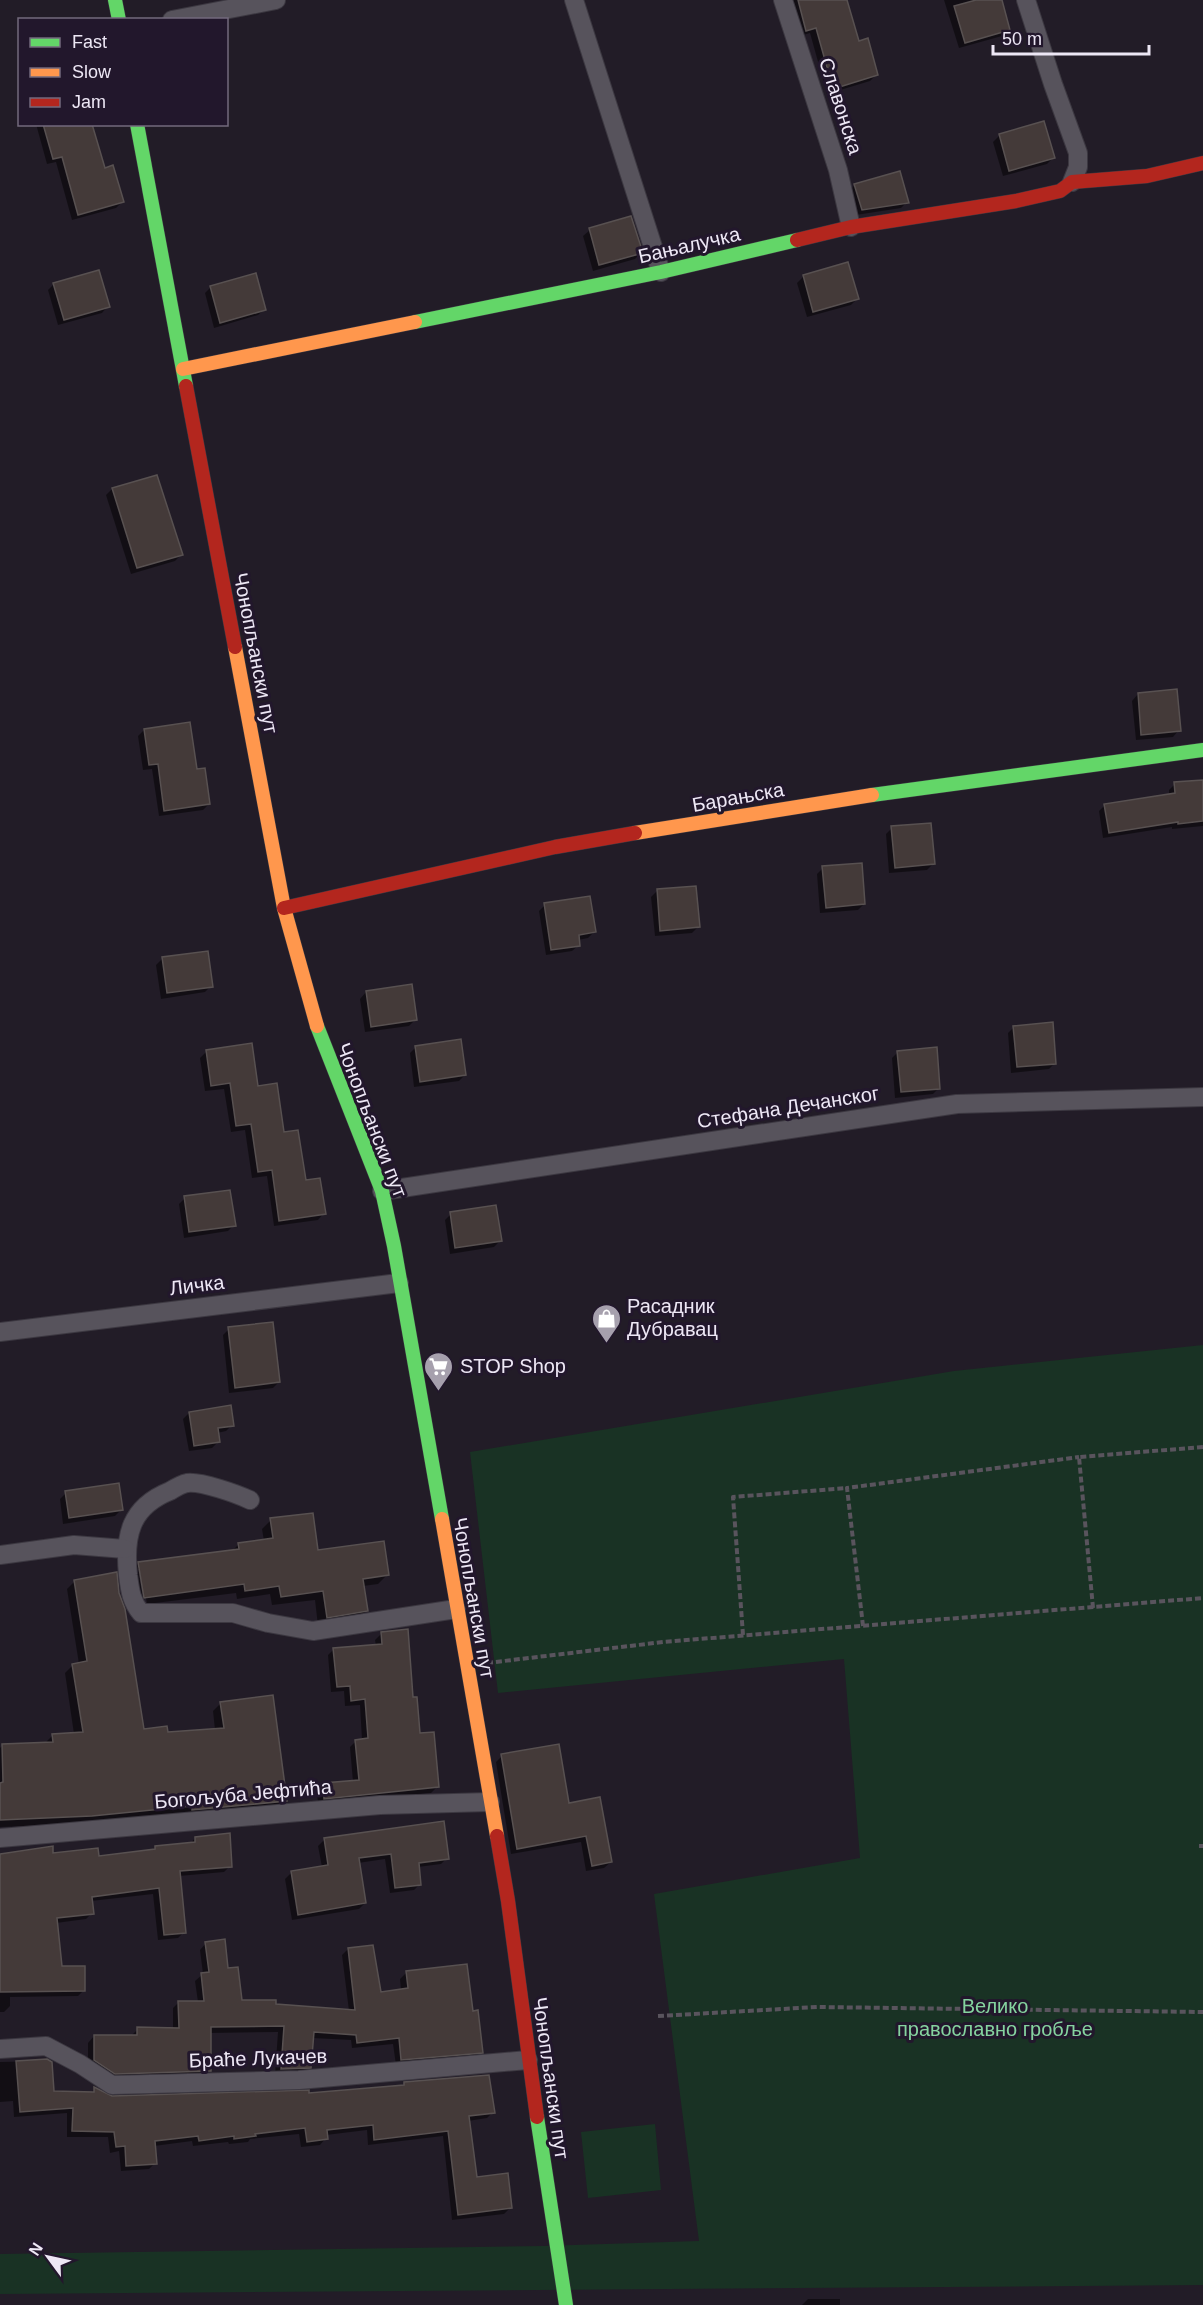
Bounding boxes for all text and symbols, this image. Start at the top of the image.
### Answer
legend [18,18,228,126]
scale bar [993,18,1149,56]
text: 50 m [1002,29,1042,49]
text: Fast [72,32,107,52]
street label: Славонска [815,55,867,158]
text: Slow [72,62,112,82]
text: Jam [72,92,106,112]
street label: Бањалучка [636,222,743,267]
street label: Чонопљански пут [230,571,282,735]
street label: Барањска [690,778,787,816]
street label: Чонопљански пут [332,1040,412,1200]
street label: Стефана Дечанског [696,1082,880,1132]
street label: Личка [168,1271,227,1299]
place label: Расадник Дубравац [627,1295,718,1340]
shop icon: Расадник Дубравац [590,1302,622,1344]
supermarket icon: STOP Shop [423,1350,455,1392]
place label: STOP Shop [460,1355,566,1377]
street label: Чонопљански пут [449,1516,499,1680]
street label: Богољуба Јефтића [153,1775,333,1813]
park label: Велико православно гробље [897,1995,1093,2040]
street label: Чонопљански пут [529,1996,573,2160]
street label: Браће Лукачев [188,2045,328,2071]
north arrow [18,2227,78,2287]
text: N [26,2240,46,2259]

